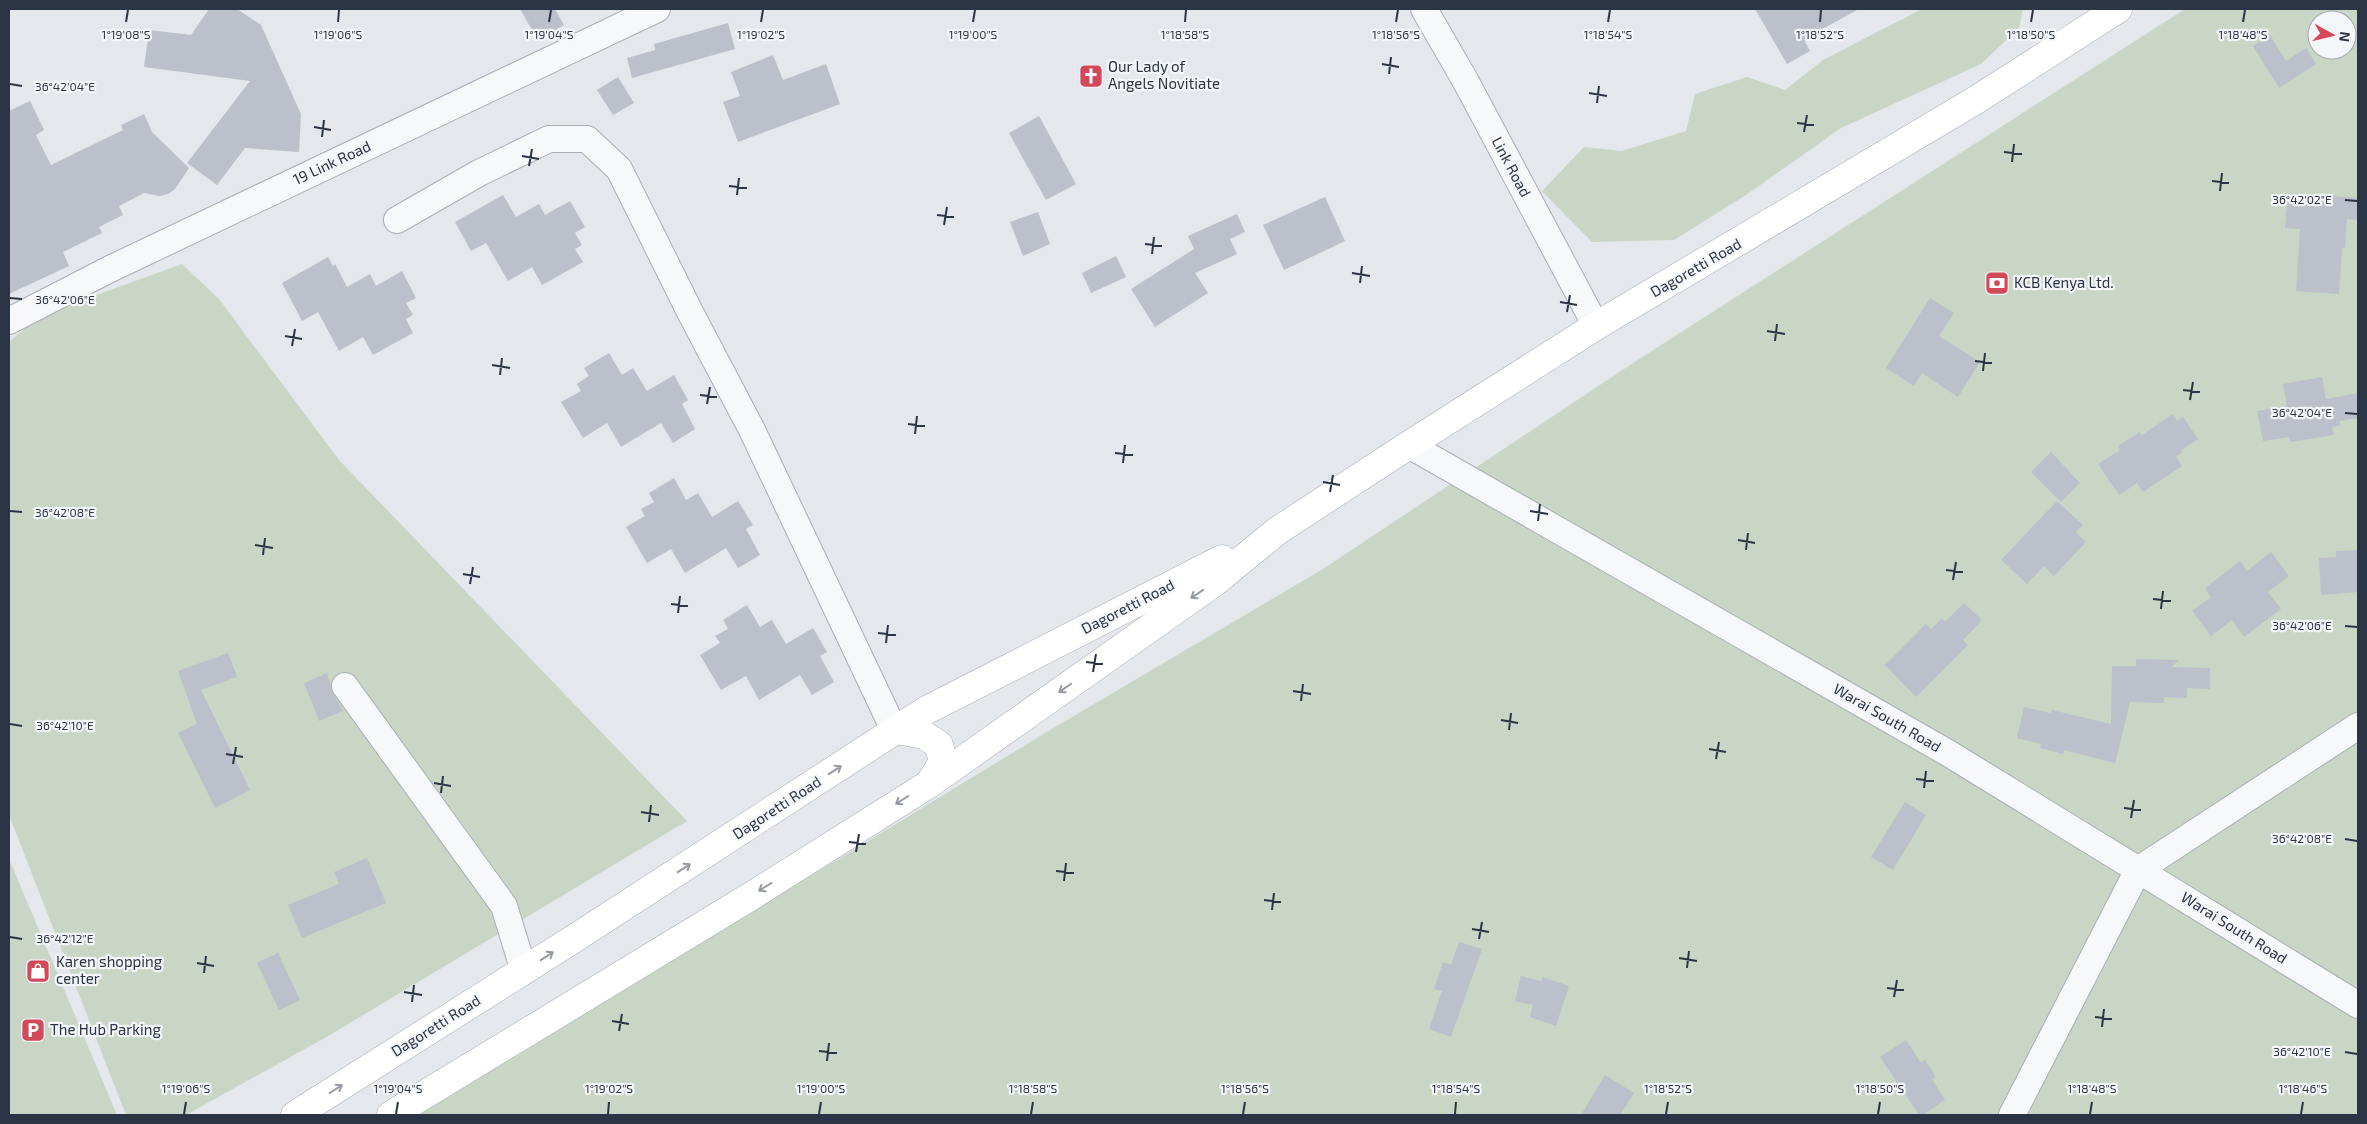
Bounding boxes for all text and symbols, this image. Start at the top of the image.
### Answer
north arrow [2307,10,2357,60]
text: 1°19'08"S [102,27,151,41]
text: 1°19'06"S [314,27,362,41]
text: 1°19'04"S [525,27,574,41]
text: 1°19'02"S [737,27,785,41]
text: 1°19'00"S [949,27,998,41]
text: 1°18'58"S [1161,27,1209,41]
text: 1°18'56"S [1372,27,1420,41]
text: 1°18'54"S [1584,27,1632,41]
text: 1°18'52"S [1796,27,1844,41]
text: 1°18'50"S [2007,27,2055,41]
text: 1°18'48"S [2218,27,2268,41]
text: N [2336,31,2354,43]
place label: Our Lady of Angels Novitiate [1108,57,1220,92]
church icon: Our Lady of Angels Novitiate [1078,63,1104,89]
text: 36°42'04"E [35,79,95,93]
street label: Link Road [1489,133,1535,200]
street label: 19 Link Road [290,136,373,188]
text: 36°42'02"E [2272,192,2332,206]
street label: Dagoretti Road [1647,234,1744,300]
bank icon: KCB Kenya Ltd. [1984,270,2010,296]
place label: KCB Kenya Ltd. [2014,273,2114,291]
text: 36°42'06"E [35,292,95,306]
text: 36°42'04"E [2272,405,2332,419]
text: 36°42'08"E [35,505,95,519]
street label: Dagoretti Road [1078,575,1177,637]
one-way arrow [1190,589,1204,599]
text: 36°42'06"E [2272,618,2332,632]
street label: Warai South Road [1830,679,1945,755]
one-way arrow [1058,683,1072,693]
text: 36°42'10"E [36,718,94,732]
one-way arrow [828,765,842,775]
street label: Dagoretti Road [729,772,824,842]
one-way arrow [896,796,910,806]
text: 36°42'08"E [2272,831,2332,845]
one-way arrow [676,862,690,872]
one-way arrow [758,882,772,892]
street label: Warai South Road [2178,887,2291,967]
text: 36°42'12"E [36,931,94,945]
one-way arrow [540,950,554,961]
place label: Karen shopping center [56,952,163,987]
shop icon: Karen shopping center [25,958,51,984]
street label: Dagoretti Road [387,991,483,1060]
parking icon: The Hub Parking [20,1017,46,1043]
place label: The Hub Parking [50,1020,161,1038]
text: 36°42'10"E [2273,1044,2331,1058]
text: 1°19'06"S [162,1081,210,1095]
text: 1°19'04"S [374,1081,423,1095]
text: 1°19'02"S [585,1081,633,1095]
text: 1°19'00"S [797,1081,846,1095]
text: 1°18'58"S [1009,1081,1057,1095]
text: 1°18'56"S [1221,1081,1269,1095]
text: 1°18'54"S [1432,1081,1480,1095]
text: 1°18'52"S [1644,1081,1692,1095]
text: 1°18'50"S [1856,1081,1904,1095]
text: 1°18'48"S [2067,1081,2117,1095]
text: 1°18'46"S [2279,1081,2328,1095]
one-way arrow [328,1084,342,1094]

